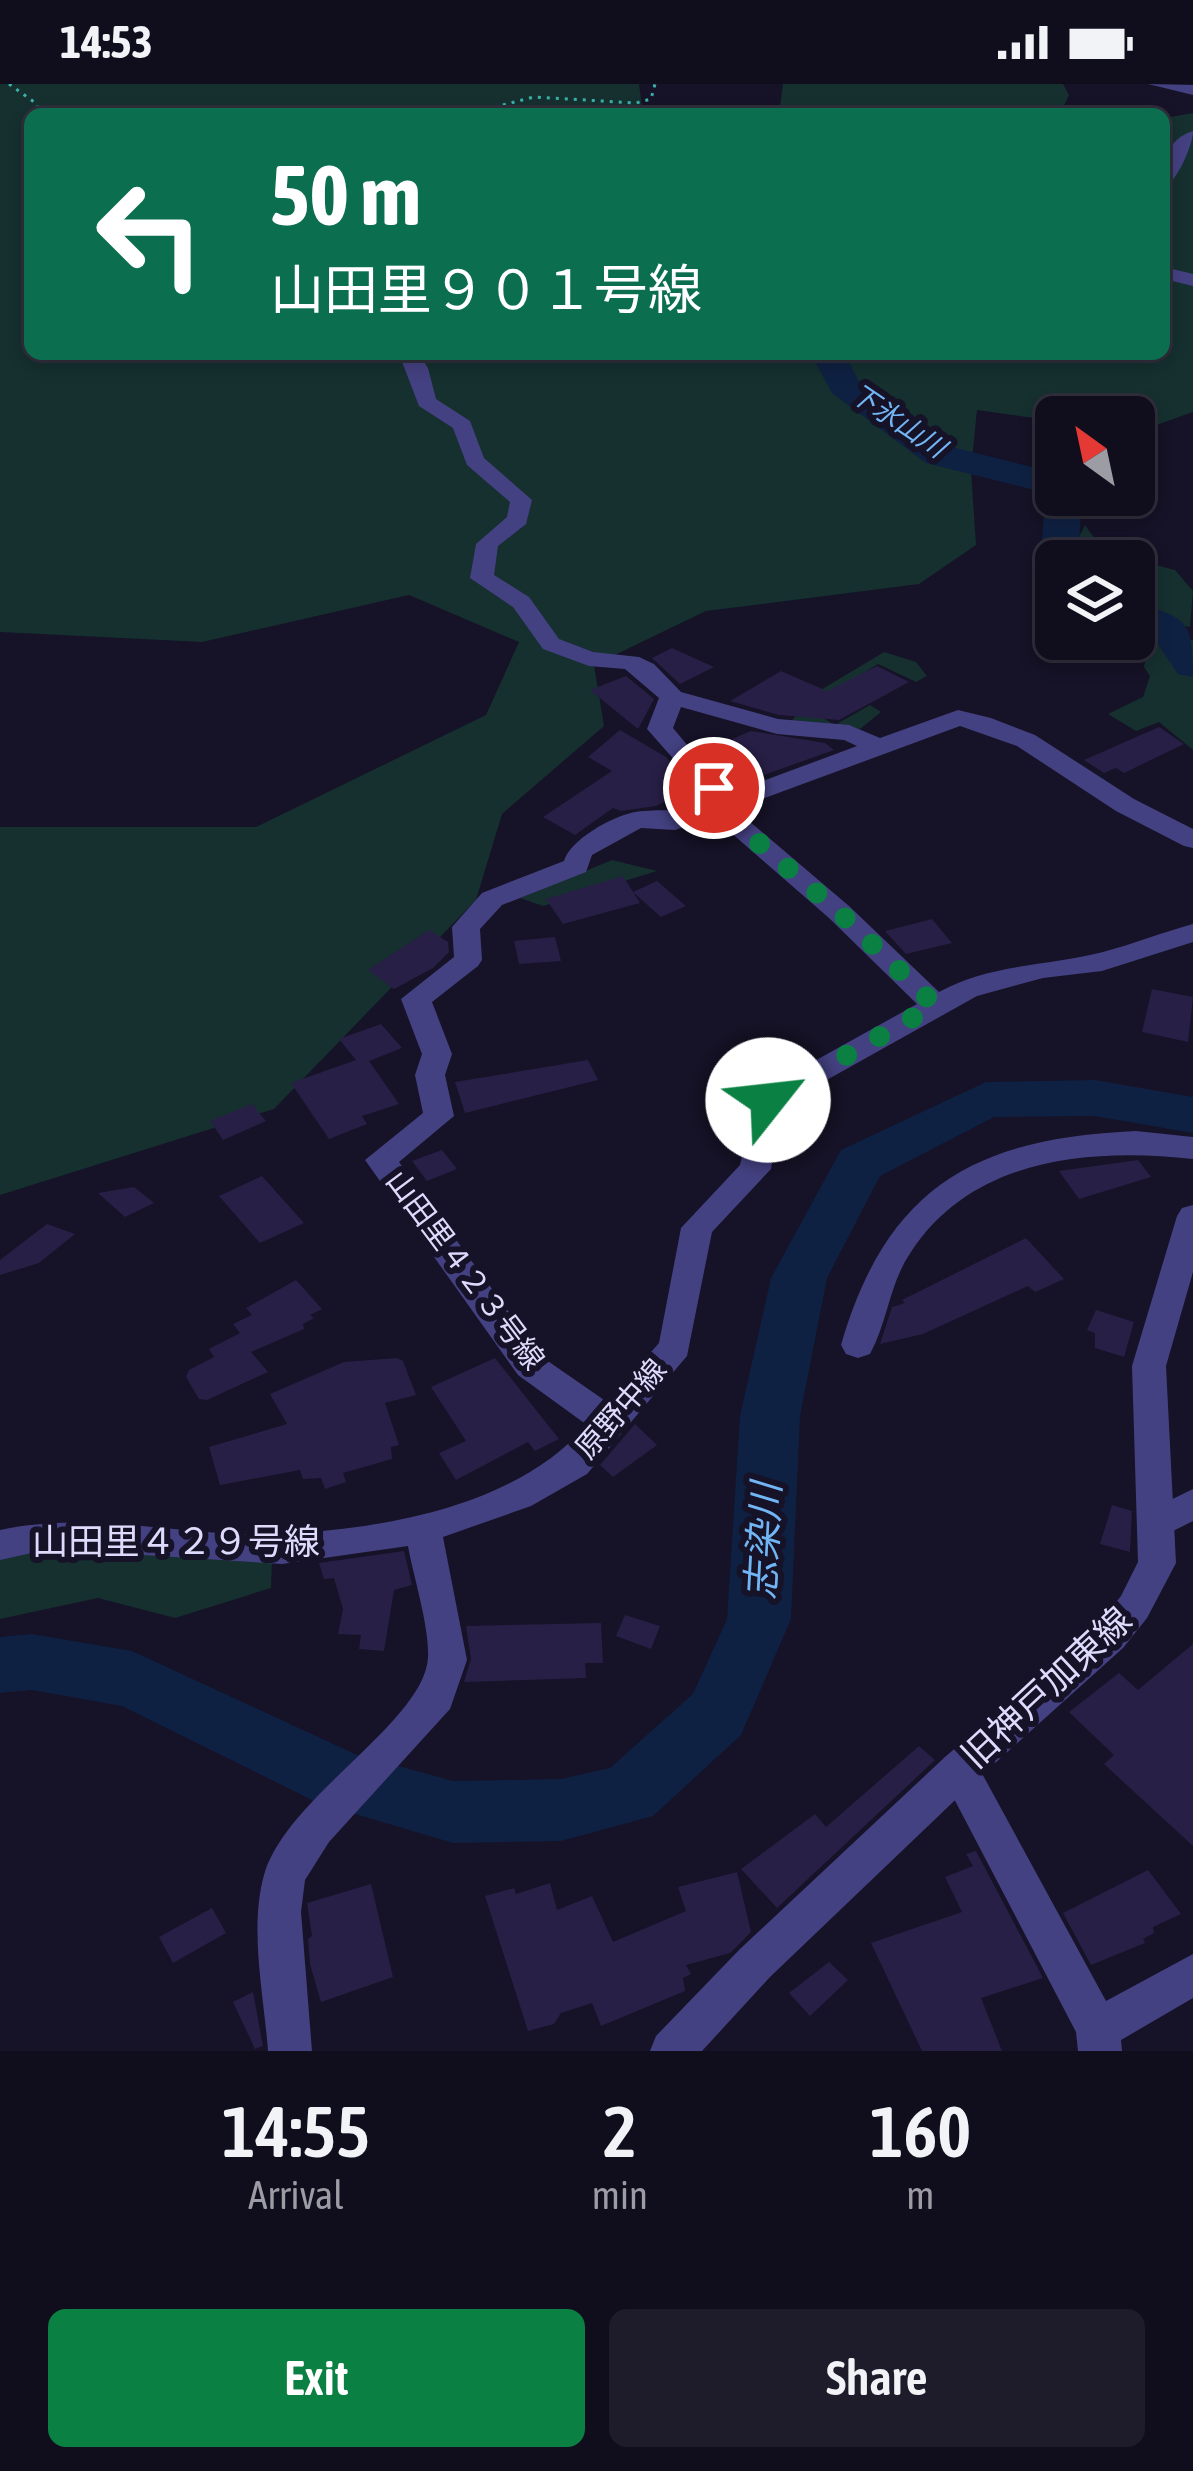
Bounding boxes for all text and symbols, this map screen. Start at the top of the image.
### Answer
text: 14:53 [60,16,153,68]
text: 50 m [270,147,421,243]
icon: left [72,156,228,312]
text: 山田里９０１号線 [270,259,702,320]
water label: 下氷山川 [845,378,954,465]
north arrow [1035,396,1155,516]
map controls [1035,396,1155,660]
button: layers [1035,540,1155,660]
pin [663,737,765,839]
icon: arrive [681,755,747,821]
position arrow [705,1037,831,1163]
street label: 山田里４２３号線 [380,1163,552,1375]
street label: 原野中線 [568,1352,672,1465]
water label: 志染川 [738,1477,788,1601]
street label: 山田里４２９号線 [32,1520,320,1562]
street label: 旧神戸加東線 [953,1598,1139,1776]
text: 14:55 [222,2090,370,2172]
text: 2 [603,2090,637,2172]
text: 160 [870,2090,971,2172]
text: Arrival [248,2173,344,2217]
text: min [592,2173,648,2217]
text: m [906,2173,934,2217]
button: Exit [48,2309,585,2447]
button: Share [609,2309,1145,2447]

